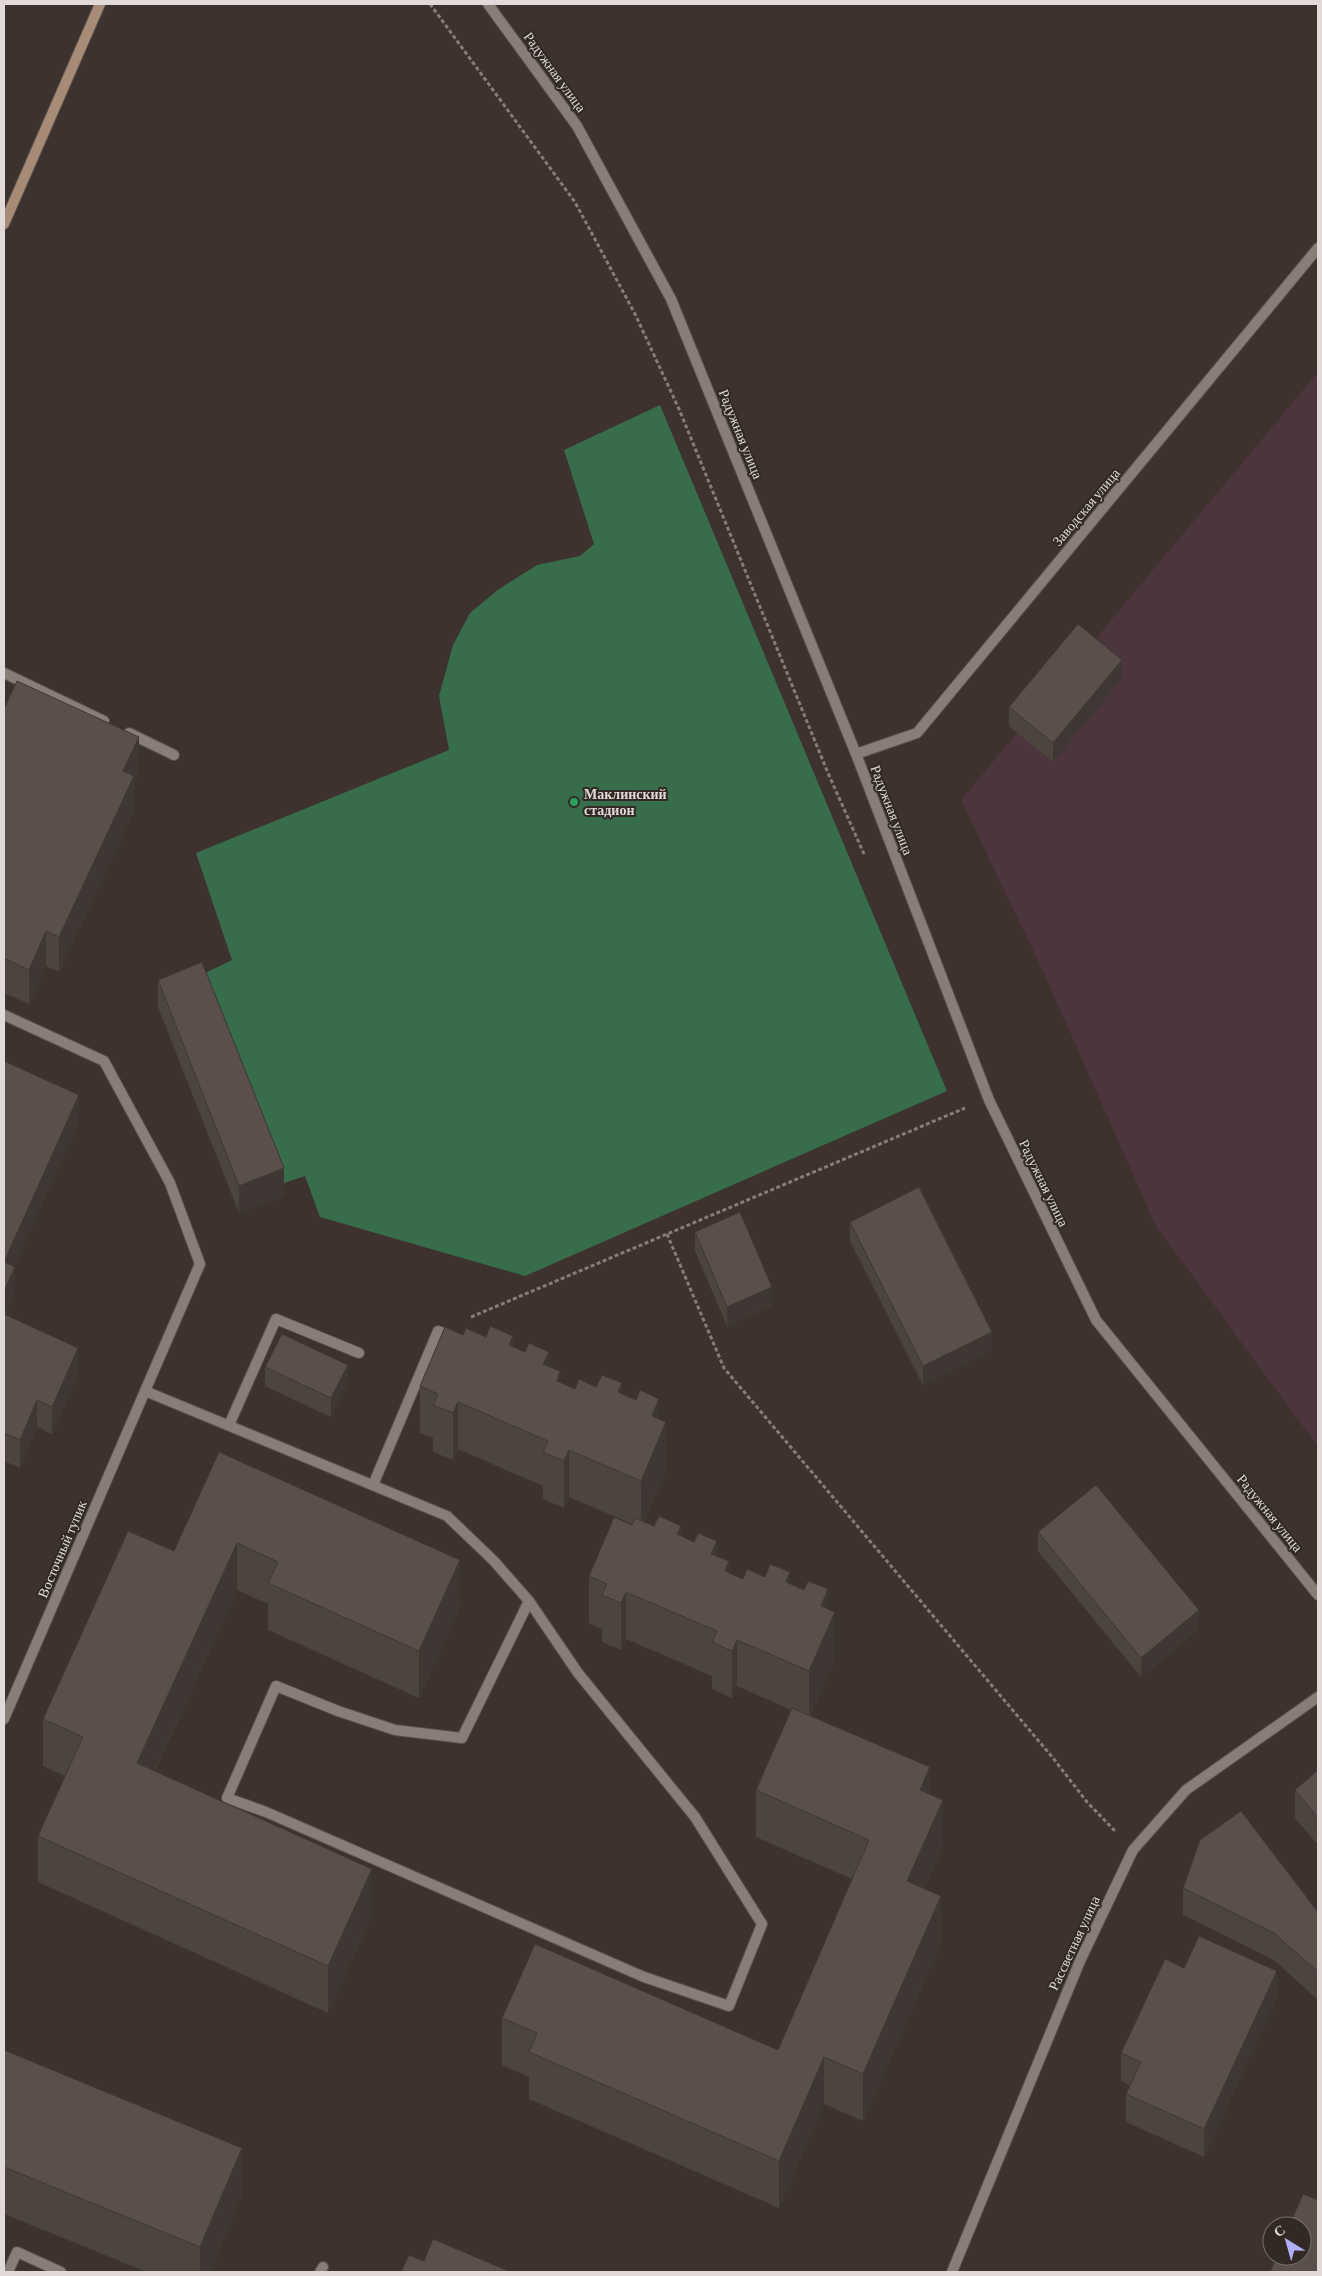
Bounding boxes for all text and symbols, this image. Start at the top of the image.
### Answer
street label: Радужная улица [521,29,590,116]
street label: Радужная улица [716,387,766,482]
street label: Заводская улица [1049,464,1124,549]
street label: Радужная улица [868,763,917,858]
place label: Маклинский стадион [584,786,667,818]
marker: Маклинский стадион [568,796,580,808]
street label: Радужная улица [1016,1137,1072,1230]
street label: Радужная улица [1234,1471,1307,1556]
street label: Восточный тупик [34,1498,90,1600]
street label: Рассветная улица [1045,1892,1103,1993]
north arrow [1262,2216,1312,2266]
text: С [1270,2221,1288,2240]

